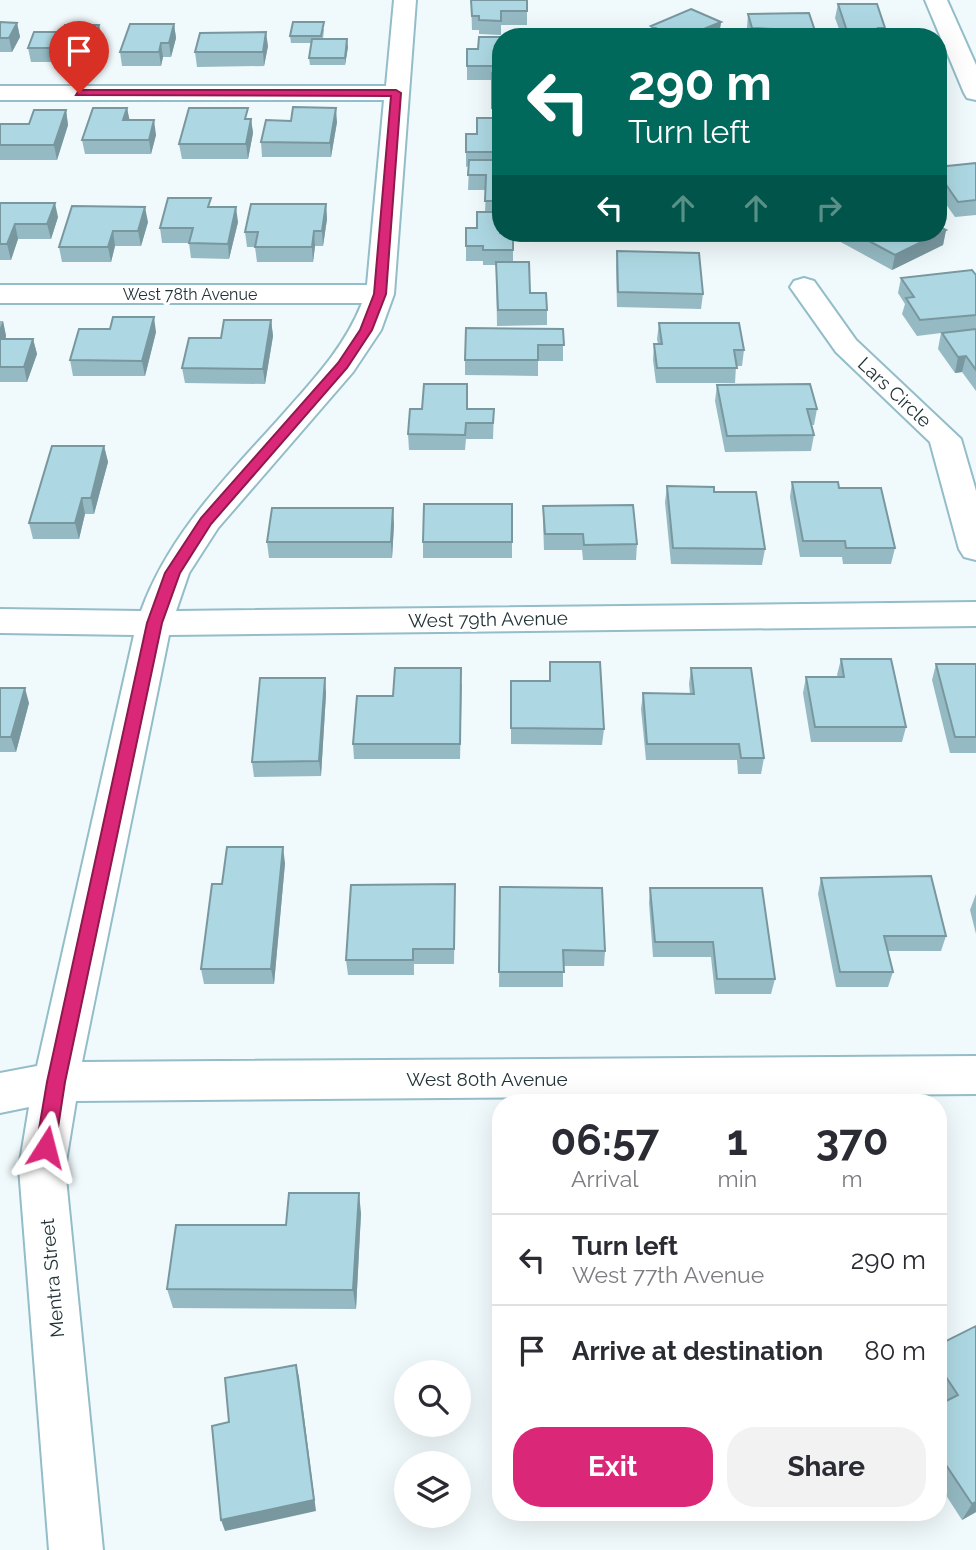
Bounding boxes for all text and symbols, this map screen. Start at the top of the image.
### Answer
pin [49,21,109,93]
icon: arrive [60,32,98,70]
text: 290 m [628,54,772,111]
icon: left [513,56,604,147]
text: Turn left [628,113,750,150]
icon: left [591,189,629,227]
icon: ahead [664,189,702,227]
icon: ahead [737,189,775,227]
icon: right [810,189,848,227]
street label: West 78th Avenue [123,285,257,304]
street label: Lars Circle [854,352,936,432]
street label: West 79th Avenue [408,607,568,631]
street label: West 80th Avenue [406,1068,568,1090]
position arrow [9,1110,83,1184]
text: 06:57 [551,1116,659,1165]
text: 1 [727,1116,748,1165]
text: 370 [816,1116,888,1165]
text: Arrival [571,1165,639,1192]
text: min [718,1165,757,1192]
text: m [841,1165,863,1192]
street label: Mentra Street [36,1217,68,1338]
text: Turn left [572,1231,678,1261]
icon: left [513,1241,551,1279]
text: 290 m [851,1245,926,1275]
text: West 77th Avenue [572,1261,764,1288]
icon: arrive [513,1332,551,1370]
text: Arrive at destination [572,1336,823,1366]
text: 80 m [864,1336,926,1366]
map controls [394,1360,471,1528]
button: search [394,1360,471,1437]
button: Exit [513,1427,713,1507]
button: Share [727,1427,926,1507]
button: layers [394,1451,471,1528]

